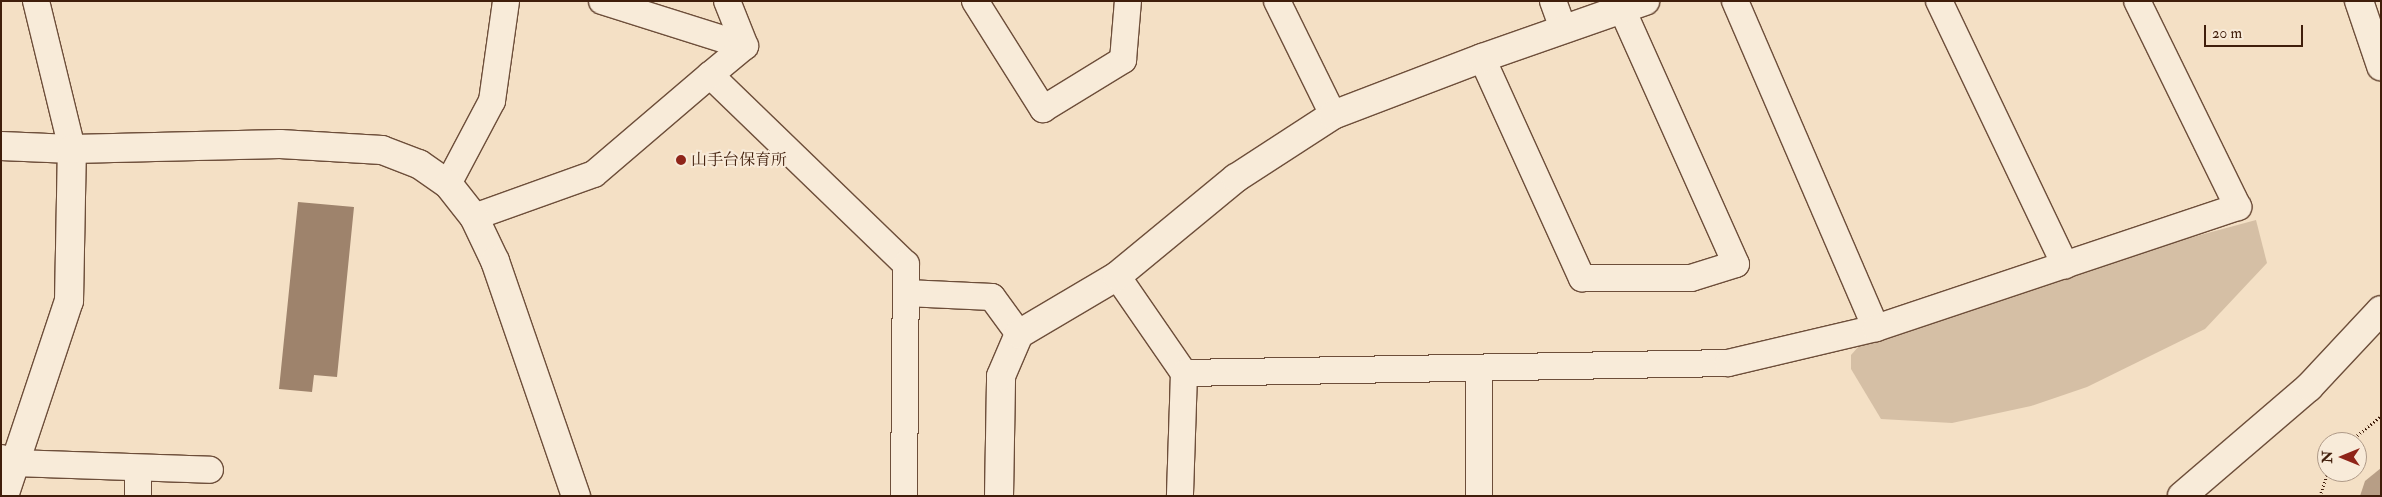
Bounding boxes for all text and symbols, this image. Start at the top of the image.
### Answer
scale bar [2207,15,2306,47]
text: 20 m [2212,24,2242,43]
place label: 山手台保育所 [691,150,787,170]
marker: 山手台保育所 [675,154,687,166]
north arrow [2317,432,2367,482]
text: N [2319,451,2336,463]

